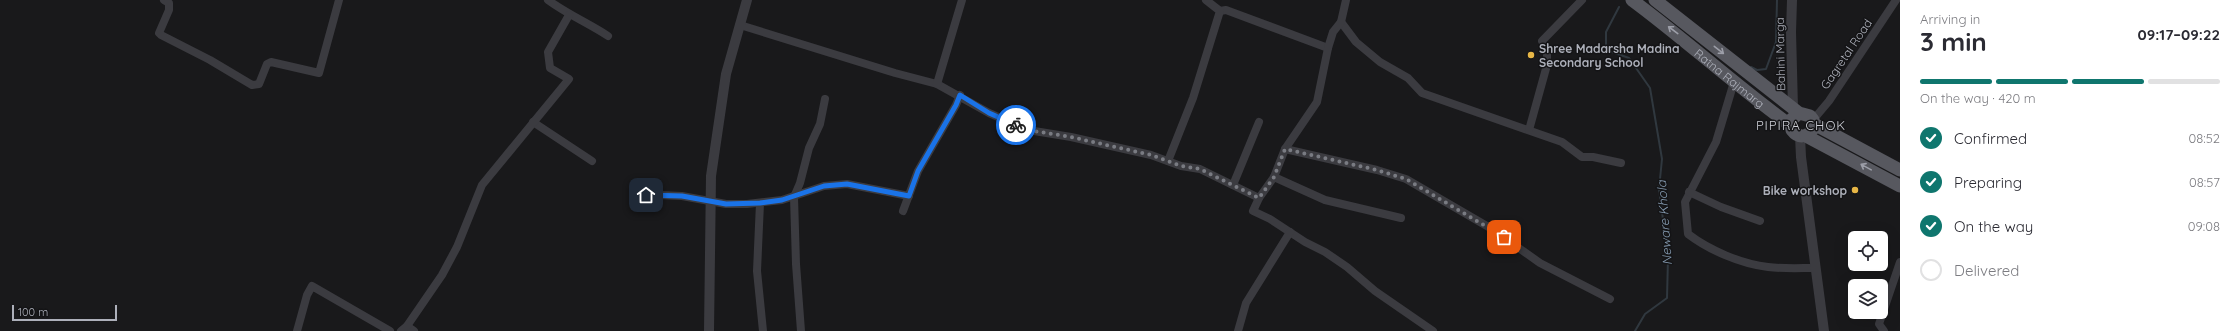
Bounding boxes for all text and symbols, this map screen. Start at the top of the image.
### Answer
text: Arriving in [1920,11,1980,27]
street label: Gagretal Road [1817,16,1875,92]
street label: Bahini Marga [1772,17,1788,91]
text: 3 min [1920,25,1987,58]
text: 09:17–09:22 [2137,25,2220,44]
one-way arrow [1668,26,1679,34]
place label: Shree Madarsha Madina Secondary School [1539,41,1679,70]
street label: Ratna Rajmarg [1692,45,1768,111]
one-way arrow [1713,45,1724,54]
marker: Shree Madarsha Madina Secondary School [1526,50,1536,60]
text: On the way · 420 m [1920,90,2036,106]
courier [996,105,1036,145]
icon: bike [1005,114,1027,136]
district label: PIPIRA CHOK [1756,117,1846,133]
icon: check [1920,127,1942,149]
text: Confirmed [1954,129,2027,148]
text: 08:52 [2189,130,2220,146]
one-way arrow [1860,163,1872,170]
icon: check [1920,171,1942,193]
text: Preparing [1954,173,2022,192]
text: 08:57 [2189,174,2220,190]
pin [629,178,663,212]
water label: Neware Khola [1653,179,1675,266]
place label: Bike workshop [1763,183,1847,198]
icon: home [635,184,657,206]
marker: Bike workshop [1850,185,1860,195]
icon: check [1920,215,1942,237]
text: On the way [1954,217,2033,236]
text: 09:08 [2188,218,2220,234]
pin [1487,220,1521,254]
icon: bag [1493,226,1515,248]
map controls [1848,231,1888,319]
button: locate [1848,231,1888,271]
text: Delivered [1954,261,2019,280]
button: layers [1848,279,1888,319]
scale bar [12,303,117,322]
text: 100 m [18,305,48,319]

